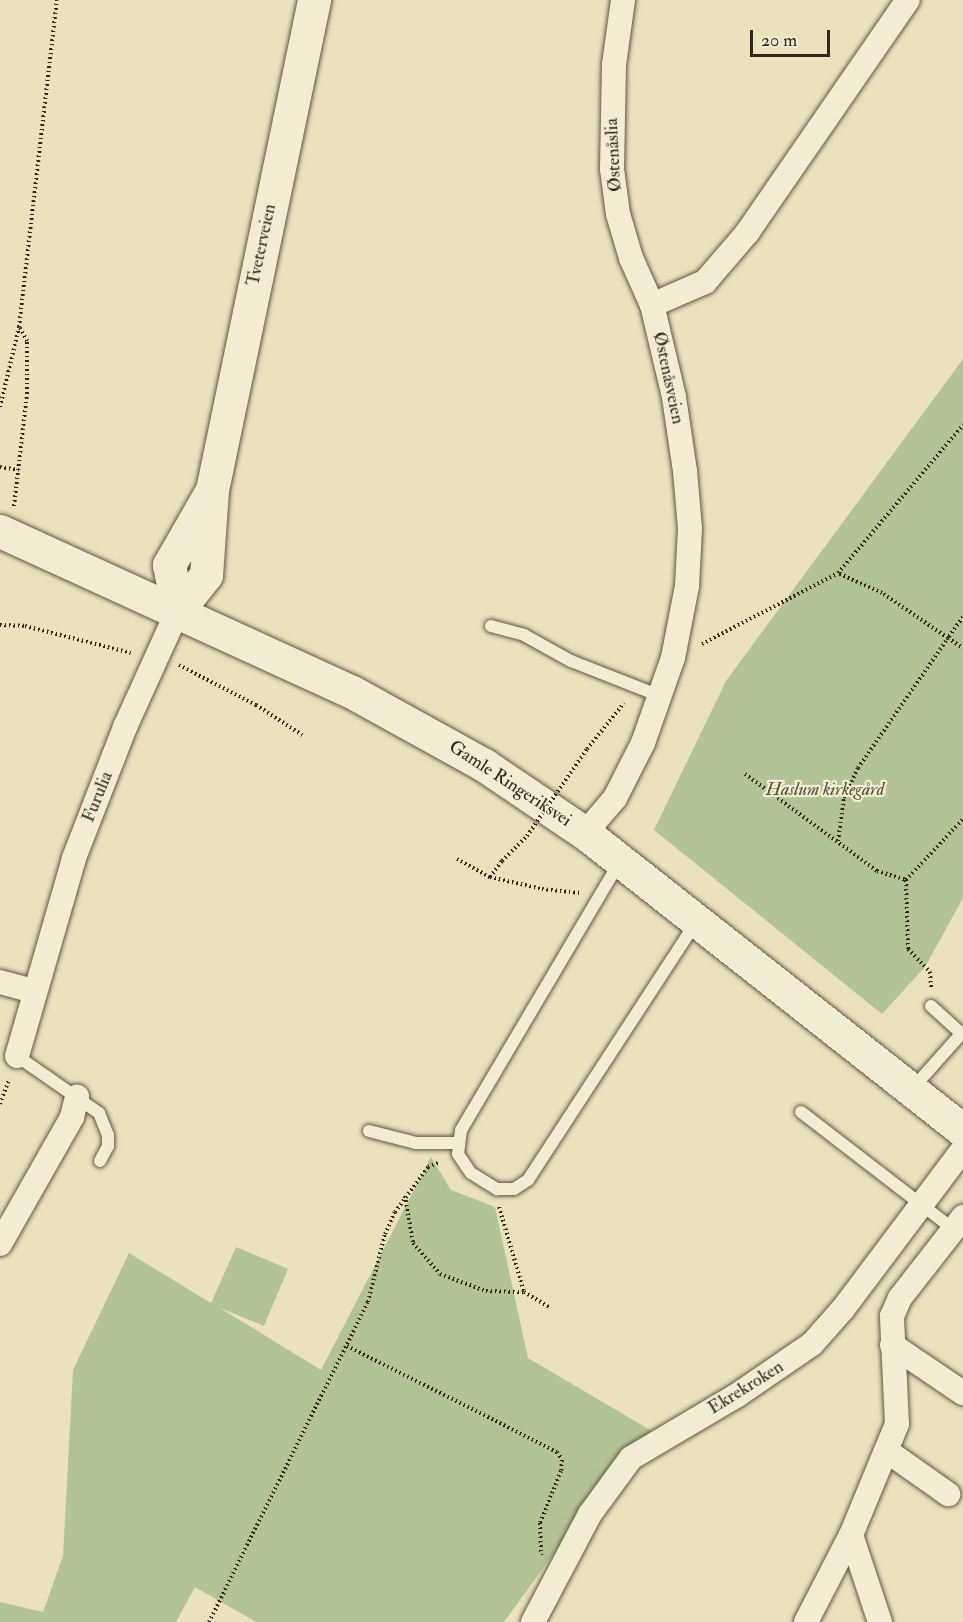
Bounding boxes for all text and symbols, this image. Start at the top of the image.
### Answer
scale bar [753,18,832,56]
text: 20 m [761,29,797,52]
street label: Østenåslia [601,118,627,192]
street label: Tveterveien [243,202,281,288]
street label: Østenåsveien [648,330,688,426]
street label: Gamle Ringeriksvei [445,736,575,832]
street label: Furulia [78,768,118,826]
park label: Haslum kirkegård [766,779,884,801]
street label: Ekrekroken [704,1356,788,1420]

